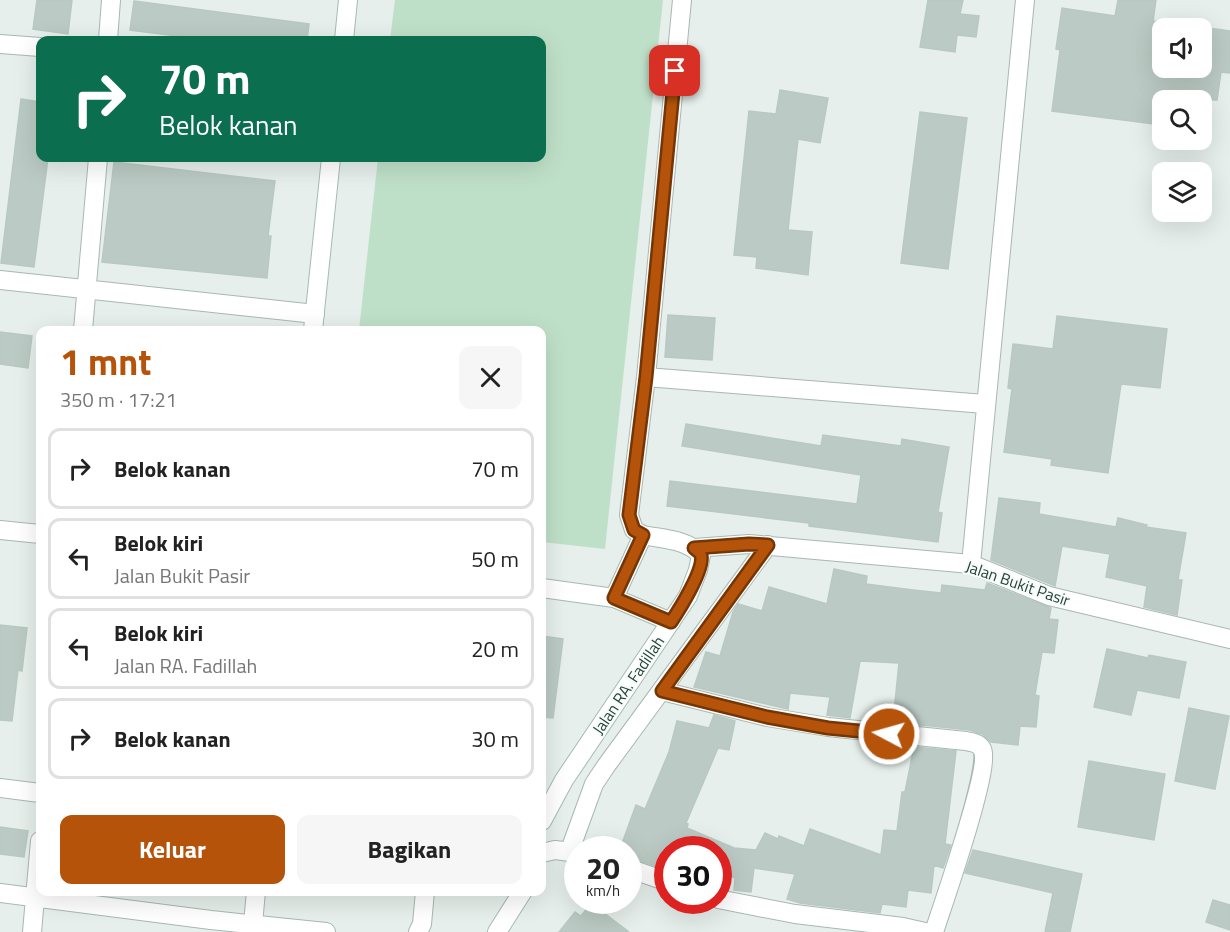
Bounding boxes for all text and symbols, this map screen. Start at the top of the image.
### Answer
map controls [1152,18,1212,222]
button: sound [1152,18,1212,78]
pin [649,45,700,96]
text: 70 m [159,46,251,110]
icon: arrive [658,54,691,87]
icon: right [60,60,138,138]
button: search [1152,90,1212,150]
text: Belok kanan [159,104,298,145]
button: layers [1152,162,1212,222]
text: 1 mnt [60,334,151,389]
button: close [459,346,522,409]
text: 350 m · 17:21 [60,384,177,415]
icon: right [63,452,96,485]
text: Belok kanan [114,452,231,486]
text: 70 m [471,452,519,486]
text: Belok kiri [114,526,203,560]
icon: left [63,542,96,575]
text: 50 m [471,542,519,576]
street label: Jalan Bukit Pasir [963,554,1074,612]
text: Jalan Bukit Pasir [114,560,250,591]
text: Belok kiri [114,616,203,650]
street label: Jalan RA. Fadillah [586,631,670,739]
icon: left [63,632,96,665]
text: 20 m [471,632,519,666]
text: Jalan RA. Fadillah [114,650,257,681]
position arrow [857,702,921,766]
icon: right [63,722,96,755]
text: Belok kanan [114,722,231,756]
text: 30 m [471,722,519,756]
button: Keluar [60,815,285,884]
button: Bagikan [297,815,522,884]
speed limit sign: 30 [654,836,732,914]
text: 20 [586,845,620,891]
text: km/h [586,879,620,902]

